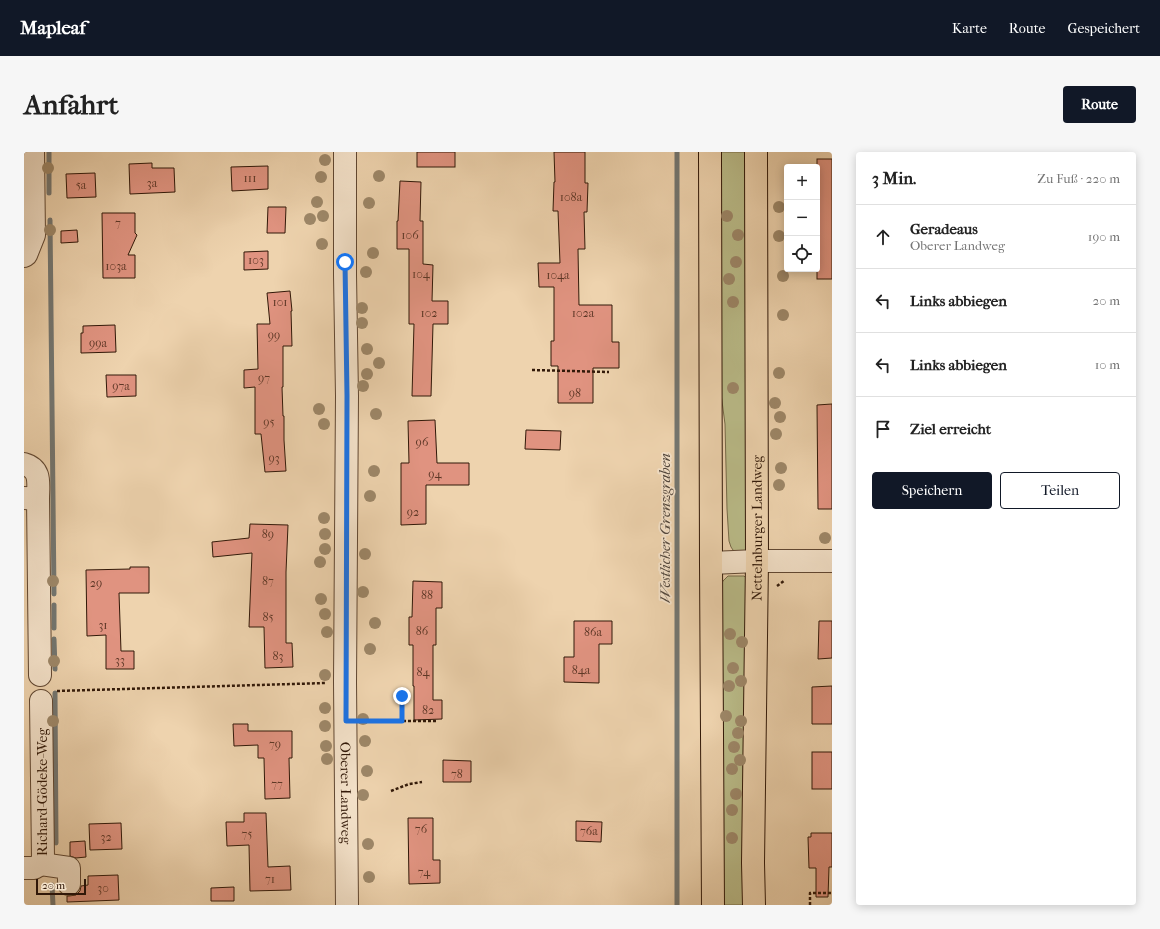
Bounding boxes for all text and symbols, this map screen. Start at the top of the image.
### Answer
text: Mapleaf [20,17,86,39]
text: Karte [952,20,987,37]
text: Route [1009,20,1046,37]
text: Gespeichert [1068,20,1140,37]
button: Route [1063,86,1136,123]
text: Anfahrt [24,88,118,121]
map controls [784,164,820,272]
button: + [784,164,820,200]
text: 3 Min. [872,168,916,188]
house number: 111 [244,171,256,185]
text: Zu Fuß · 220 m [1037,171,1120,186]
house number: 3a [147,176,158,190]
house number: 5a [76,178,87,192]
house number: 108a [560,190,583,204]
button: − [784,200,820,236]
house number: 7 [115,216,121,230]
text: Geradeaus [910,220,978,238]
icon: ahead [872,226,894,248]
house number: 106 [401,228,419,242]
text: 190 m [1088,229,1120,244]
button: locate [784,236,820,272]
text: Oberer Landweg [910,238,1005,253]
house number: 103 [248,253,264,267]
route start [336,253,354,271]
house number: 103a [105,259,127,273]
house number: 104 [412,267,431,281]
house number: 104a [546,268,570,282]
icon: left [872,290,894,312]
text: Links abbiegen [910,292,1007,310]
text: 20 m [1093,293,1120,308]
house number: 101 [272,295,288,309]
house number: 102 [420,306,438,320]
house number: 102a [572,306,595,320]
house number: 99 [268,328,280,342]
house number: 99a [89,336,108,350]
icon: left [872,354,894,376]
text: Links abbiegen [910,356,1007,374]
text: 10 m [1095,357,1120,372]
house number: 97 [258,371,270,385]
house number: 97a [112,379,130,393]
house number: 98 [569,386,581,400]
house number: 95 [263,415,275,429]
icon: arrive [872,418,894,440]
text: Ziel erreicht [910,420,991,438]
house number: 96 [416,435,429,449]
house number: 93 [268,451,280,465]
water label: Westlicher Grenzgraben [656,453,674,603]
street label: Nettelnburger Landweg [748,455,766,601]
house number: 94 [428,467,443,481]
button: Speichern [872,472,992,509]
button: Teilen [1000,472,1120,509]
house number: 92 [407,505,419,519]
house number: 89 [262,527,274,541]
house number: 87 [262,574,274,588]
house number: 29 [90,576,102,590]
house number: 88 [421,588,433,602]
house number: 85 [262,610,274,624]
house number: 31 [98,618,108,632]
house number: 86 [416,624,429,638]
house number: 86a [584,625,602,639]
house number: 83 [273,649,284,663]
house number: 33 [115,653,125,667]
house number: 84a [572,663,591,677]
house number: 84 [416,665,430,679]
route end [393,687,411,705]
house number: 82 [422,703,434,717]
street label: Richard-Gödeke-Weg [34,728,51,856]
house number: 79 [269,737,281,751]
street label: Oberer Landweg [337,742,355,845]
house number: 78 [451,767,463,781]
house number: 77 [271,777,283,791]
house number: 76 [415,822,428,836]
house number: 76a [580,824,598,838]
house number: 75 [242,827,252,841]
house number: 32 [100,830,112,844]
house number: 74 [418,865,431,879]
house number: 71 [265,872,275,886]
scale bar [36,877,86,896]
text: 20 m [42,879,65,892]
house number: 30 [97,881,109,895]

